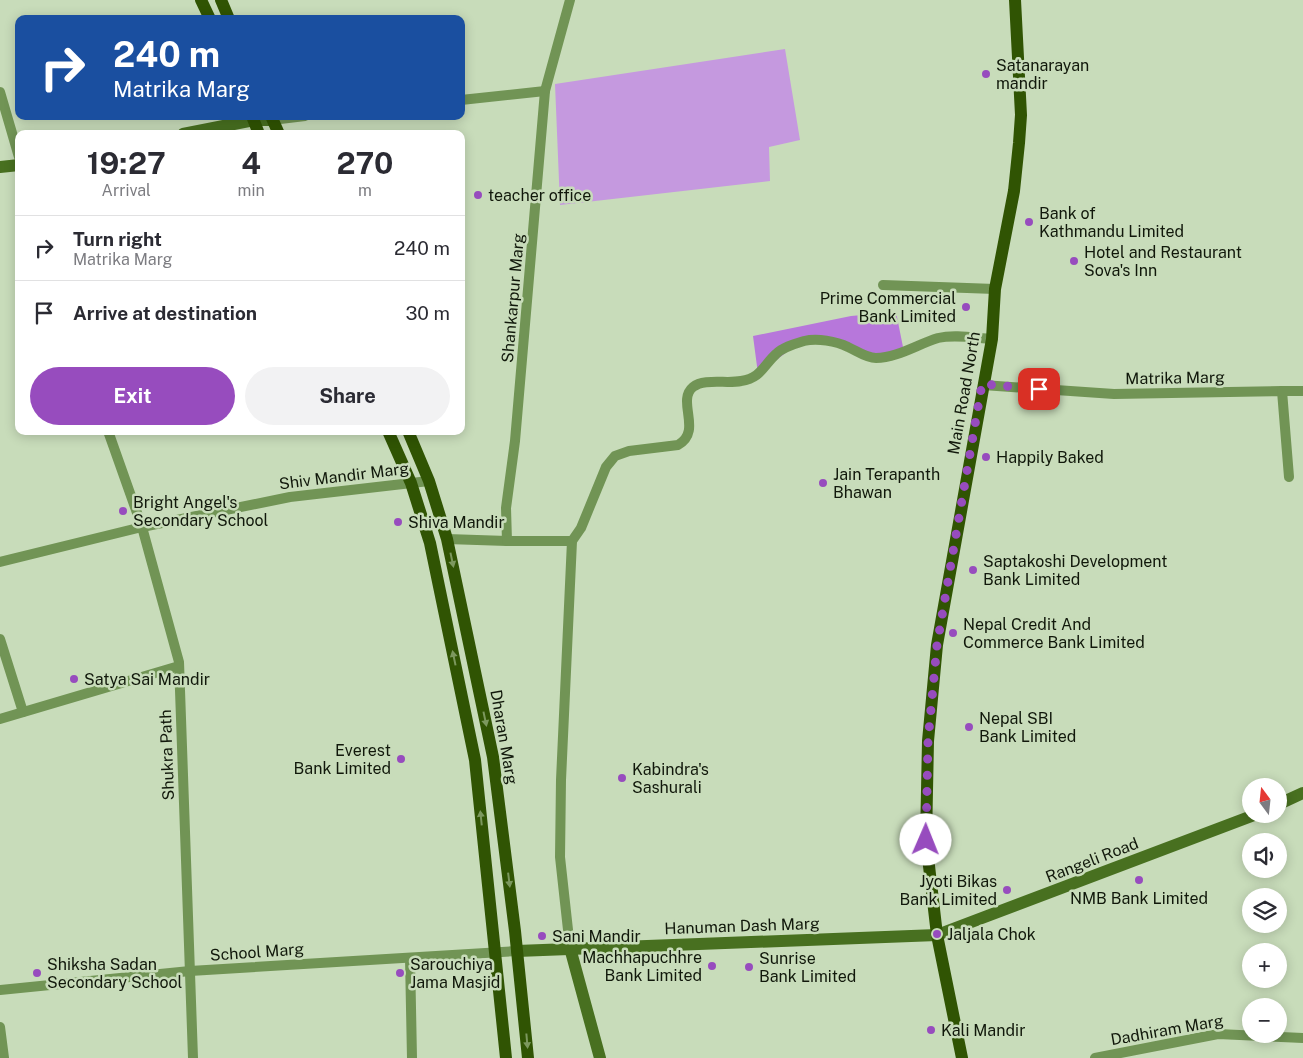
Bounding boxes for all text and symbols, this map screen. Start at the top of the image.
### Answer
text: 240 m [113,34,220,75]
icon: right [30,35,95,100]
place label: Satanarayan mandir [996,56,1089,93]
marker: Satanarayan mandir [980,68,992,80]
text: Matrika Marg [113,76,250,102]
text: 19:27 [87,145,166,181]
text: 4 [241,145,261,181]
text: 270 [336,145,393,181]
text: Arrival [102,181,151,200]
text: min [238,181,265,200]
text: m [358,181,372,200]
place label: teacher office [488,186,591,205]
marker: teacher office [472,189,484,201]
place label: Bank of Kathmandu Limited [1039,204,1184,241]
marker: Bank of Kathmandu Limited [1023,216,1035,228]
text: Turn right [73,228,162,250]
street label: Shankarpur Marg [498,232,528,363]
icon: right [30,234,58,262]
text: 240 m [394,237,450,259]
place label: Hotel and Restaurant Sova's Inn [1084,243,1242,280]
text: Matrika Marg [73,250,173,269]
marker: Hotel and Restaurant Sova's Inn [1068,255,1080,267]
place label: Prime Commercial Bank Limited [820,289,956,326]
icon: arrive [30,299,58,327]
marker: Prime Commercial Bank Limited [960,301,972,313]
text: Arrive at destination [73,302,257,324]
text: 30 m [405,302,450,324]
street label: Main Road North [944,330,984,456]
button: Exit [30,367,235,425]
button: Share [245,367,450,425]
pin [1018,368,1060,410]
street label: Matrika Marg [1125,368,1225,388]
icon: arrive [1025,375,1053,403]
place label: Happily Baked [996,448,1104,467]
marker: Happily Baked [980,451,992,463]
street label: Shiv Mandir Marg [278,459,410,493]
place label: Jain Terapanth Bhawan [833,465,940,502]
marker: Jain Terapanth Bhawan [817,477,829,489]
place label: Bright Angel's Secondary School [133,493,269,530]
marker: Bright Angel's Secondary School [117,505,129,517]
place label: Shiva Mandir [408,513,505,532]
marker: Shiva Mandir [392,516,404,528]
one-way arrow [448,552,456,567]
place label: Saptakoshi Development Bank Limited [983,552,1167,589]
marker: Saptakoshi Development Bank Limited [967,564,979,576]
place label: Nepal Credit And Commerce Bank Limited [963,615,1145,652]
marker: Nepal Credit And Commerce Bank Limited [947,627,959,639]
one-way arrow [450,651,458,666]
place label: Satya Sai Mandir [84,670,210,689]
marker: Satya Sai Mandir [68,673,80,685]
street label: Dharan Marg [486,688,522,786]
street label: Shukra Path [156,709,178,801]
place label: Nepal SBI Bank Limited [979,709,1076,746]
one-way arrow [481,711,489,726]
marker: Nepal SBI Bank Limited [963,721,975,733]
place label: Everest Bank Limited [294,741,391,778]
marker: Everest Bank Limited [395,753,407,765]
place label: Kabindra's Sashurali [632,760,709,797]
marker: Kabindra's Sashurali [616,772,628,784]
north arrow [1242,778,1288,822]
map controls [1242,778,1287,1043]
one-way arrow [477,810,485,826]
position arrow [899,813,951,865]
button: sound [1242,833,1287,878]
street label: Rangeli Road [1043,834,1141,886]
one-way arrow [505,872,513,888]
place label: Jyoti Bikas Bank Limited [900,872,997,909]
marker: NMB Bank Limited [1133,874,1145,886]
marker: Jyoti Bikas Bank Limited [1001,884,1013,896]
button: layers [1242,888,1287,933]
place label: NMB Bank Limited [1070,889,1208,908]
street label: Hanuman Dash Marg [664,914,820,938]
place label: Jaljala Chok [947,925,1036,944]
place label: Sani Mandir [552,927,641,946]
marker: Jaljala Chok [931,928,943,940]
marker: Sani Mandir [536,930,548,942]
street label: School Marg [209,939,305,965]
button: + [1242,943,1287,988]
place label: Machhapuchhre Bank Limited [582,948,702,985]
place label: Sunrise Bank Limited [759,949,856,986]
place label: Shiksha Sadan Secondary School [47,955,183,992]
place label: Sarouchiya Jama Masjid [410,955,500,992]
marker: Machhapuchhre Bank Limited [706,960,718,972]
marker: Sunrise Bank Limited [743,961,755,973]
marker: Shiksha Sadan Secondary School [31,967,43,979]
marker: Sarouchiya Jama Masjid [394,967,406,979]
button: − [1242,998,1287,1043]
street label: Dadhiram Marg [1109,1011,1225,1049]
place label: Kali Mandir [941,1021,1025,1040]
marker: Kali Mandir [925,1024,937,1036]
one-way arrow [523,1033,531,1049]

